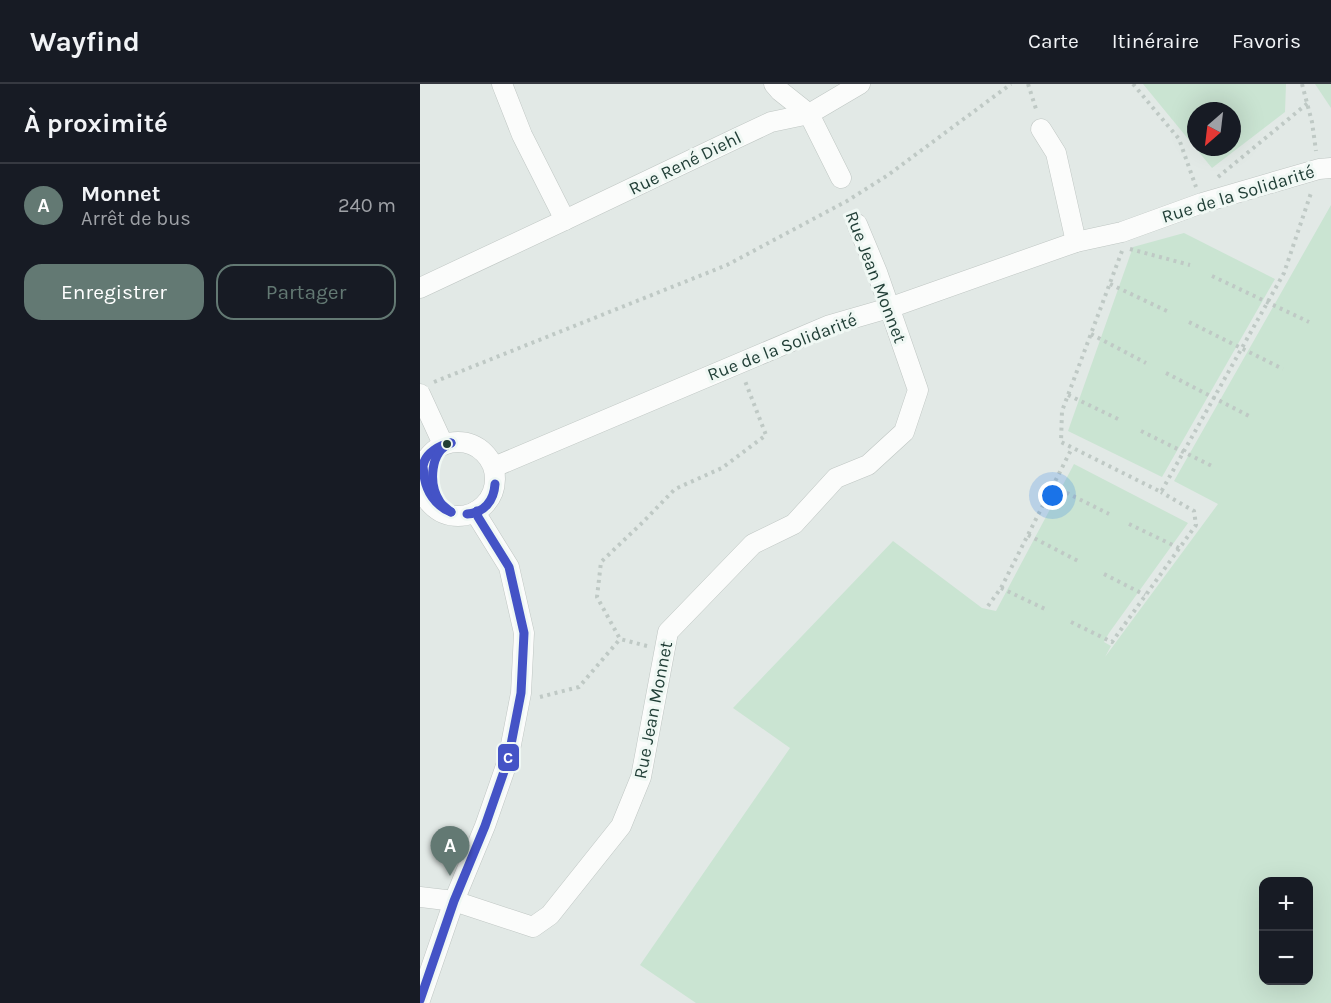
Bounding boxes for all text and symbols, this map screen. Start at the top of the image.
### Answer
text: Wayfind [30,25,140,58]
text: Carte [1028,29,1079,53]
text: Itinéraire [1112,29,1199,53]
text: Favoris [1232,29,1301,53]
north arrow [1187,102,1241,156]
text: À proximité [24,108,168,139]
street label: Rue René Diehl [625,126,745,200]
street label: Rue de la Solidarité [1159,160,1317,228]
text: Monnet [81,181,160,207]
text: A [37,194,50,217]
text: 240 m [338,194,396,217]
text: Arrêt de bus [81,207,191,230]
street label: Rue Jean Monnet [841,208,911,346]
button: Enregistrer [24,264,204,320]
button: Partager [216,264,396,320]
street label: Rue de la Solidarité [704,308,860,386]
unlabelled marker [441,438,453,450]
your location [1038,481,1067,510]
street label: Rue Jean Monnet [629,639,677,781]
line badge: C [497,743,520,772]
text: C [503,748,513,767]
pin: A [430,826,470,876]
map controls [1259,877,1313,985]
button: + [1259,877,1313,931]
button: − [1259,931,1313,985]

